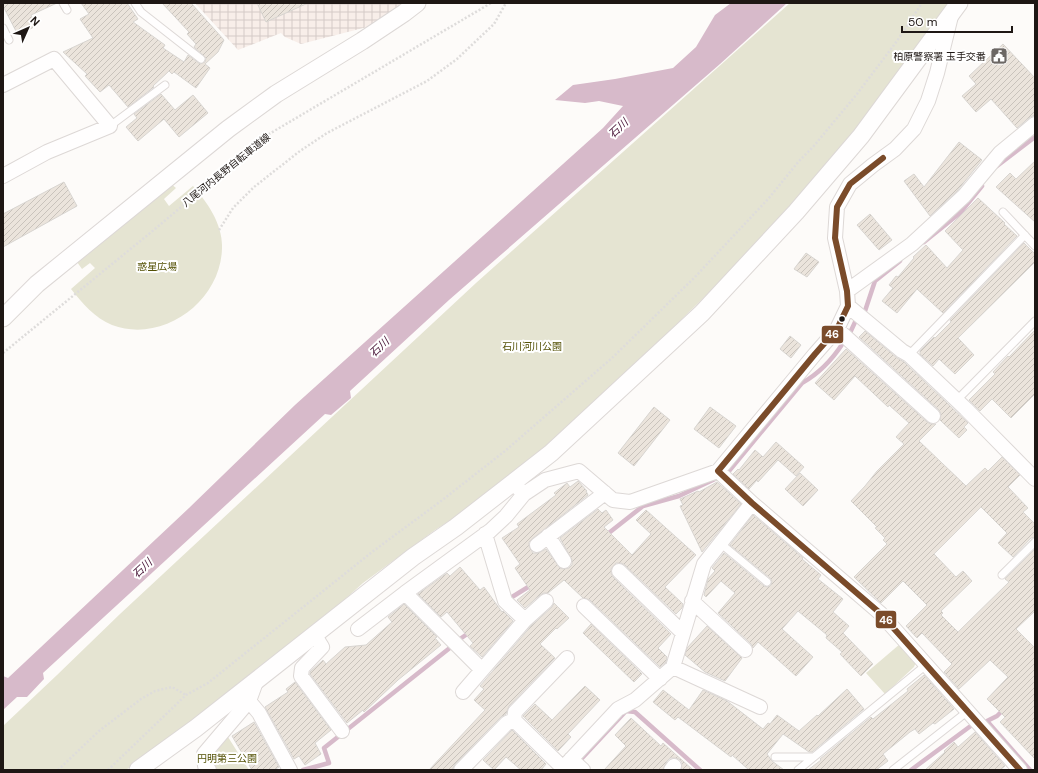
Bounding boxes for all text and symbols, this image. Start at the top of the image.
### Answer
north arrow [8,8,48,48]
scale bar [902,8,1012,34]
text: N [27,13,43,29]
text: 50 m [908,14,937,30]
public building icon: 柏原警察署 玉手交番 [989,46,1009,66]
place label: 柏原警察署 玉手交番 [893,50,986,63]
water label: 石川 [605,115,632,141]
street label: 八尾河内長野自転車道線 [179,130,273,210]
park label: 惑星広場 [137,260,177,273]
unlabelled marker [837,314,847,324]
line badge: 46 [821,325,844,344]
text: 46 [825,327,839,341]
water label: 石川 [366,334,393,360]
park label: 石川河川公園 [502,340,562,353]
water label: 石川 [129,555,156,581]
line badge: 46 [875,610,897,629]
text: 46 [879,613,893,627]
park label: 円明第三公園 [197,752,257,765]

